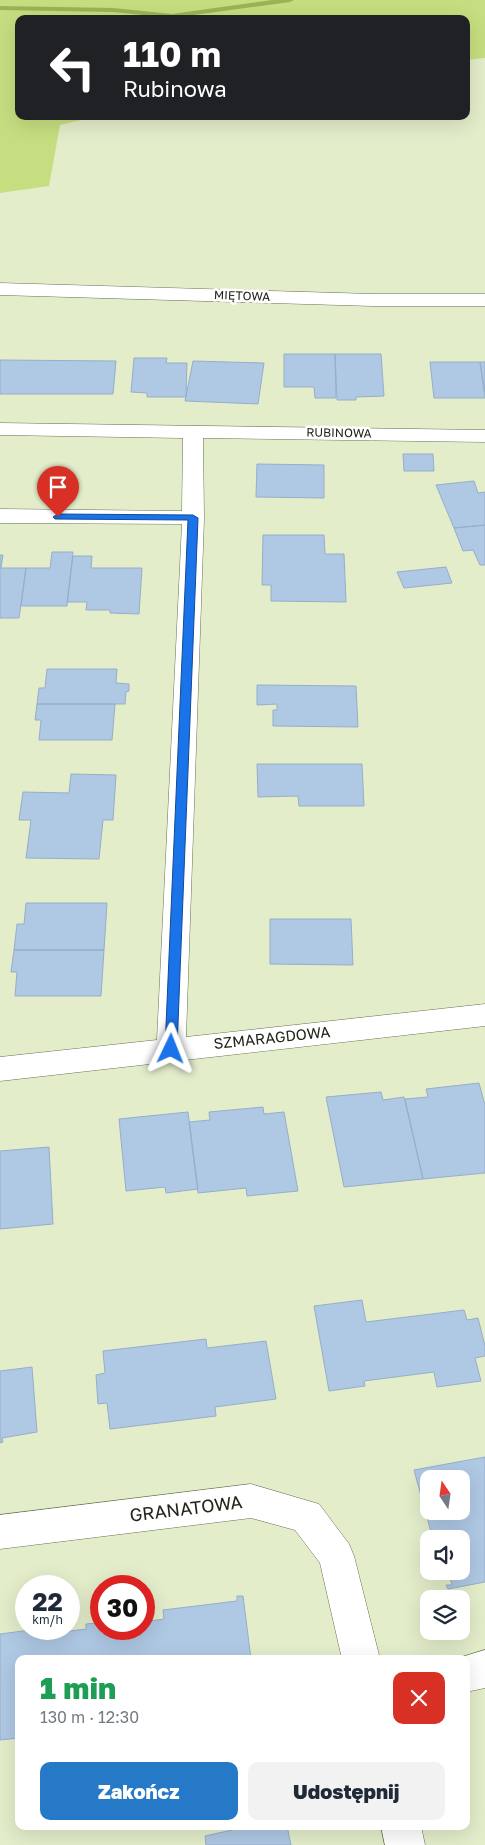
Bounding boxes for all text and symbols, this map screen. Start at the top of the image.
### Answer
text: 110 m [123,33,221,75]
icon: left [40,35,105,100]
text: Rubinowa [123,75,227,102]
street label: MIĘTOWA [214,287,270,304]
street label: RUBINOWA [306,424,372,441]
pin [37,466,79,517]
icon: arrive [44,473,72,501]
position arrow [144,1022,196,1074]
street label: SZMARAGDOWA [213,1022,331,1052]
north arrow [420,1470,470,1520]
map controls [420,1470,470,1640]
street label: GRANATOWA [128,1490,244,1526]
button: sound [420,1530,470,1580]
speed limit sign: 30 [90,1575,155,1640]
text: 22 [32,1586,63,1617]
button: layers [420,1590,470,1640]
text: km/h [32,1612,63,1627]
text: 1 min [40,1670,116,1706]
button: close [393,1672,445,1724]
text: 130 m · 12:30 [40,1707,139,1727]
button: Zakończ [40,1762,238,1820]
button: Udostępnij [248,1762,445,1820]

